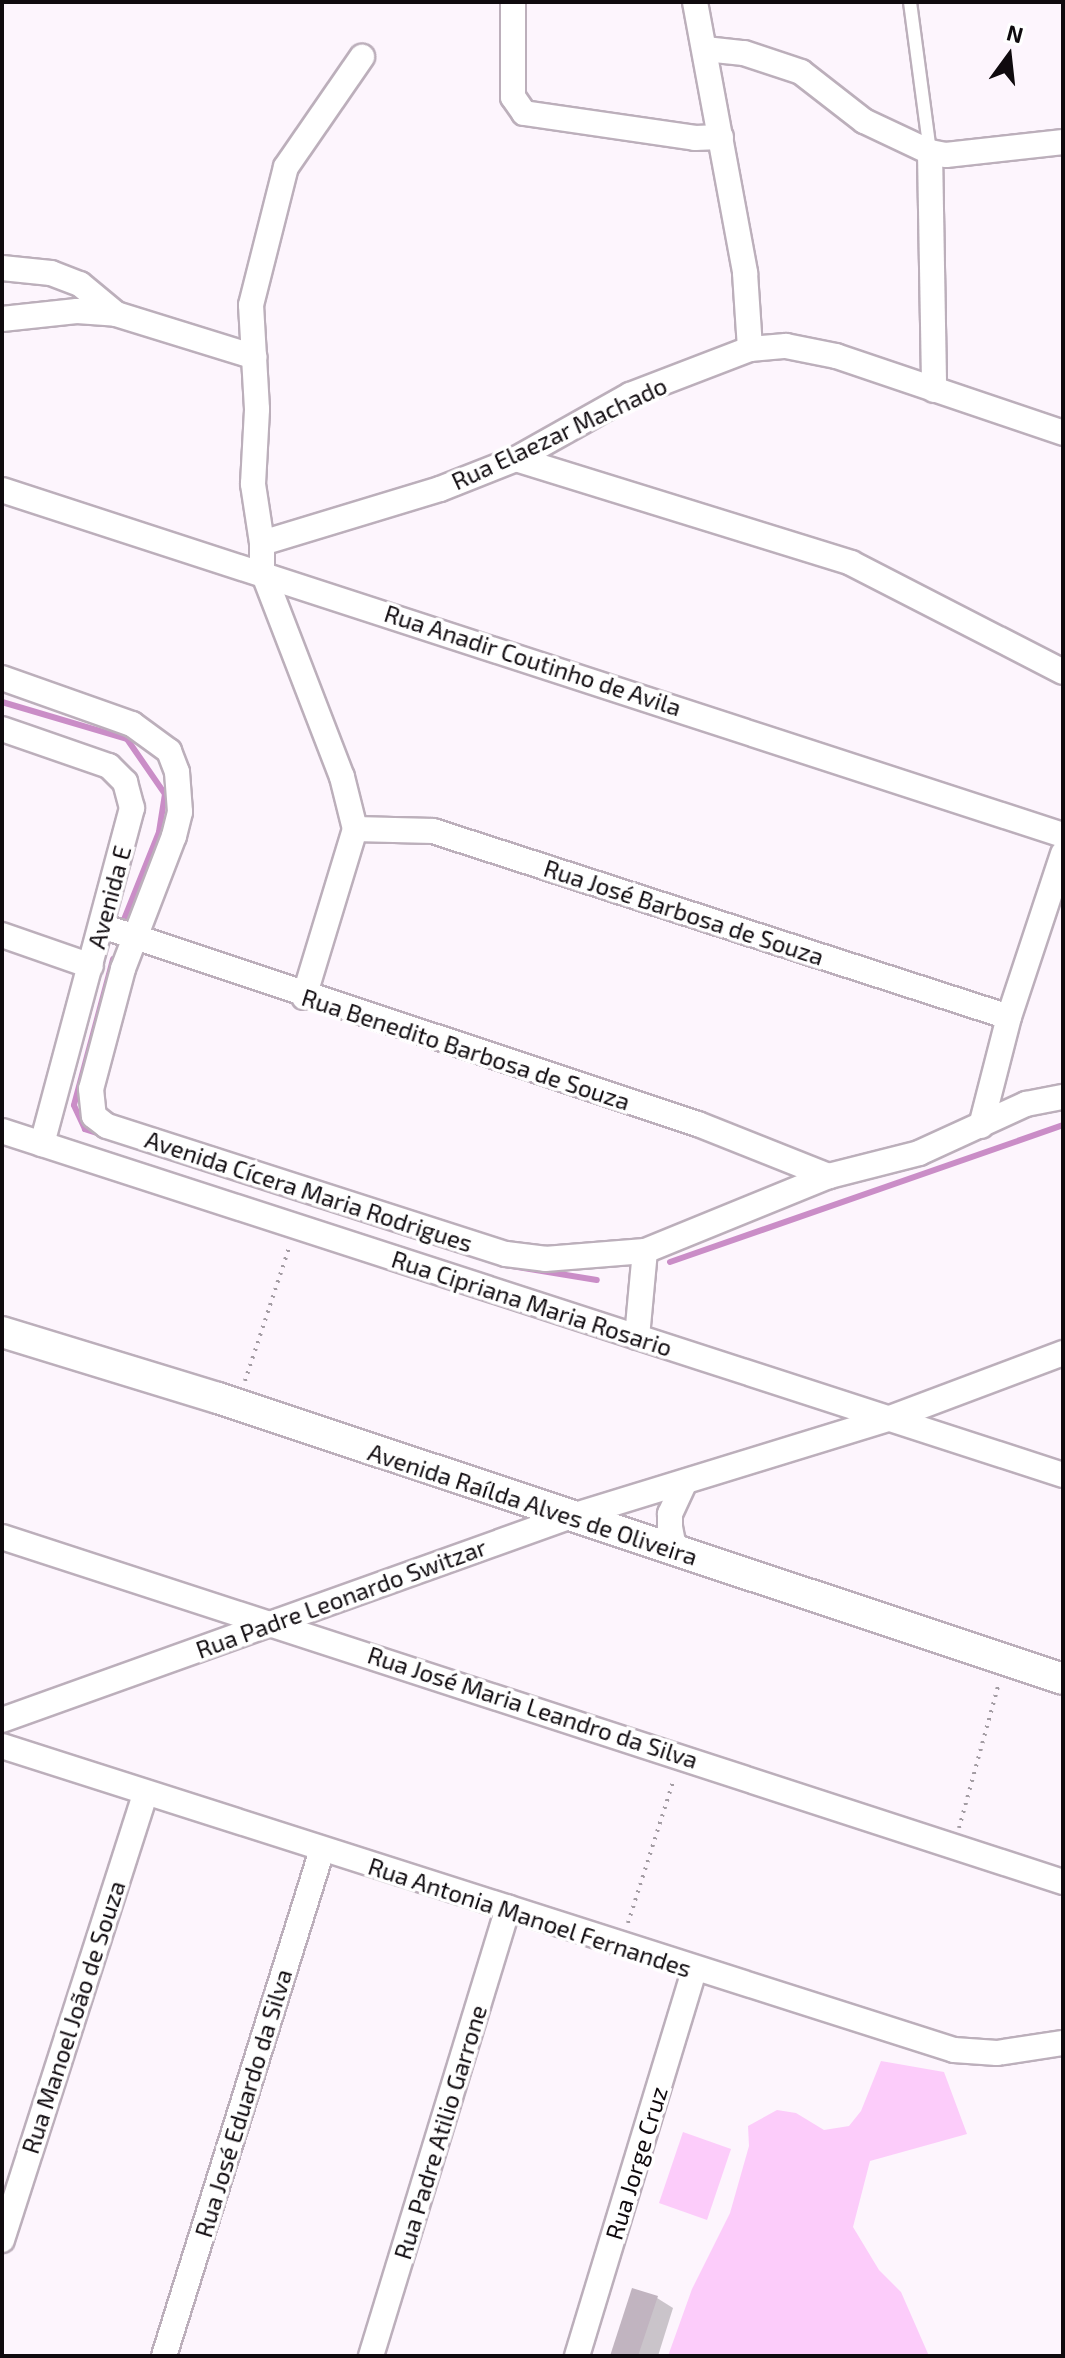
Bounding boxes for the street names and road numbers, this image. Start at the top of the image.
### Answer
street label: Rua Elaezar Machado [447,370,671,496]
street label: Rua Anadir Coutinho de Avila [380,598,686,722]
street label: Avenida E [81,842,137,952]
street label: Rua José Barbosa de Souza [540,853,828,971]
street label: Rua Benedito Barbosa de Souza [298,982,634,1116]
street label: Avenida Cícera Maria Rodrigues [142,1124,476,1258]
street label: Rua Cipriana Maria Rosario [388,1244,676,1362]
street label: Avenida Raílda Alves de Oliveira [364,1437,702,1571]
street label: Rua Padre Leonardo Switzar [192,1532,490,1664]
street label: Rua José Maria Leandro da Silva [364,1640,702,1774]
street label: Rua Antonia Manoel Fernandes [364,1851,696,1983]
street label: Rua Manoel João de Souza [15,1876,131,2158]
street label: Rua José Eduardo da Silva [188,1965,298,2241]
street label: Rua Padre Atilio Garrone [387,2001,493,2263]
street label: Rua Jorge Cruz [599,2083,673,2243]

